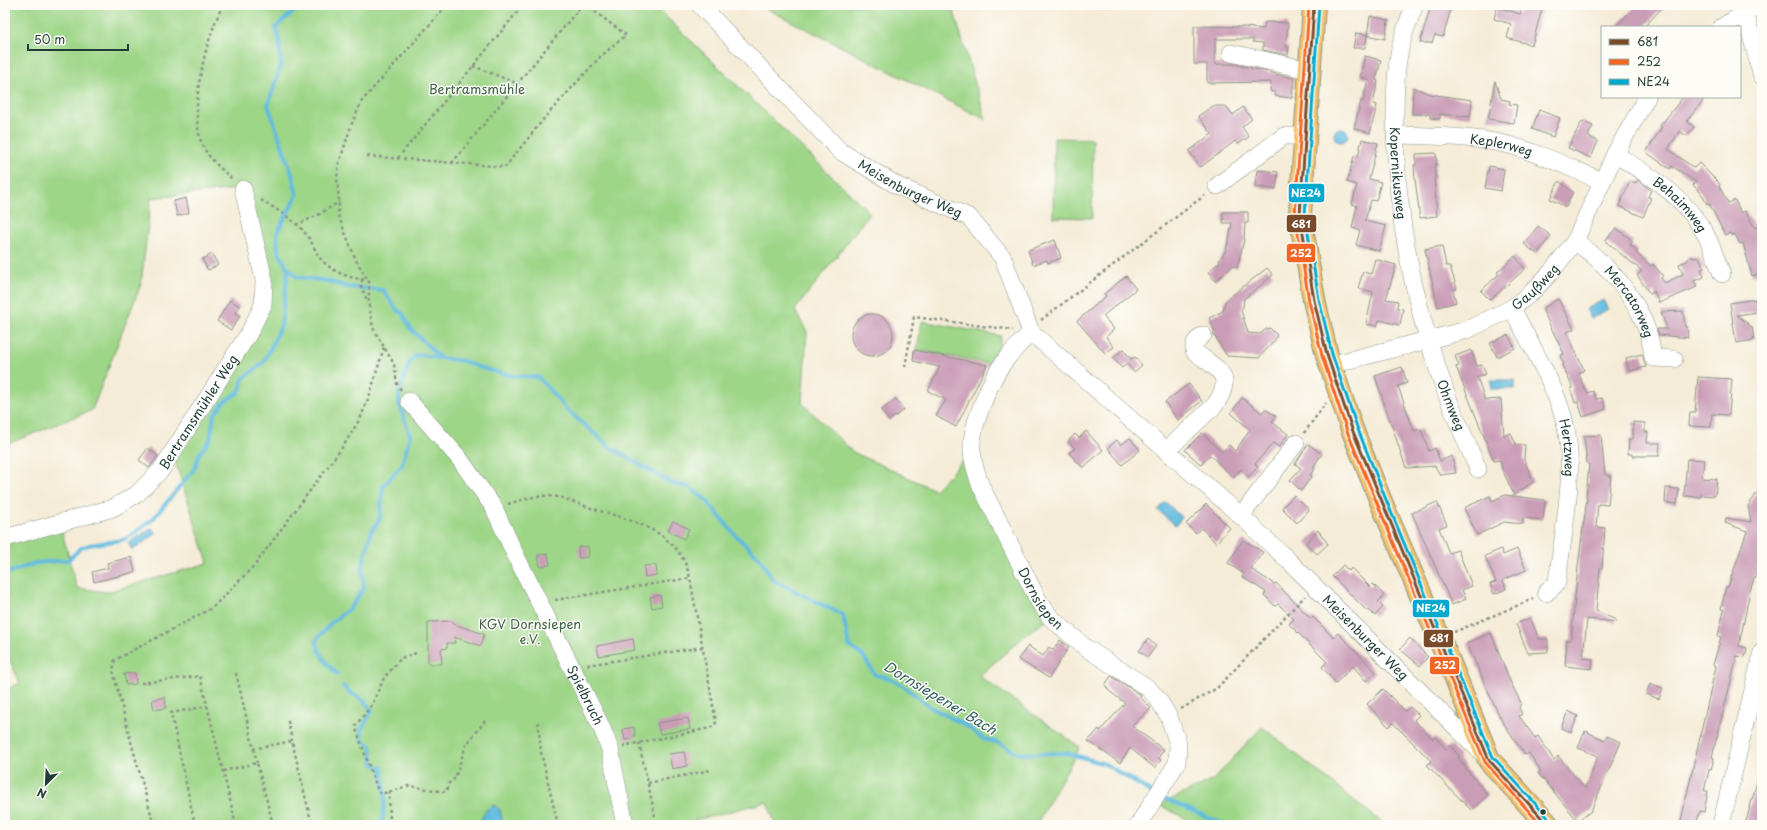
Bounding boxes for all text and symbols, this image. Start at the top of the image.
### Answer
scale bar [28,26,128,52]
legend [1601,26,1741,98]
text: 50 m [34,30,65,48]
text: 681 [1637,32,1658,50]
text: 252 [1637,52,1661,70]
text: NE24 [1637,72,1670,90]
park label: Bertramsmühle [429,79,525,98]
street label: Kopernikusweg [1386,127,1412,220]
street label: Keplerweg [1469,129,1535,161]
street label: Meisenburger Weg [855,154,965,222]
street label: Behaimweg [1649,172,1712,236]
line badge: NE24 [1288,183,1325,203]
text: NE24 [1291,184,1322,201]
line badge: 681 [1286,214,1317,233]
text: 681 [1291,215,1311,232]
line badge: 252 [1286,243,1316,263]
text: 252 [1290,244,1312,261]
street label: Gaußweg [1507,260,1563,314]
street label: Mercatorweg [1601,261,1659,340]
street label: Bertramsmühler Weg [154,350,242,473]
street label: Ohmweg [1433,377,1470,433]
street label: Hertzweg [1555,417,1579,477]
street label: Dornsiepen [1014,564,1068,634]
street label: Meisenburger Weg [1319,590,1413,684]
line badge: NE24 [1412,599,1450,618]
text: NE24 [1416,599,1447,616]
park label: KGV Dornsiepen e.V. [479,614,581,648]
line badge: 681 [1423,629,1454,648]
text: 681 [1429,629,1449,646]
water label: Dornsiepener Bach [880,656,1001,740]
line badge: 252 [1429,656,1460,675]
text: 252 [1434,656,1456,673]
street label: Spielbruch [563,662,609,728]
north arrow [26,764,66,804]
text: N [34,784,49,803]
unlabelled marker [1538,807,1548,817]

